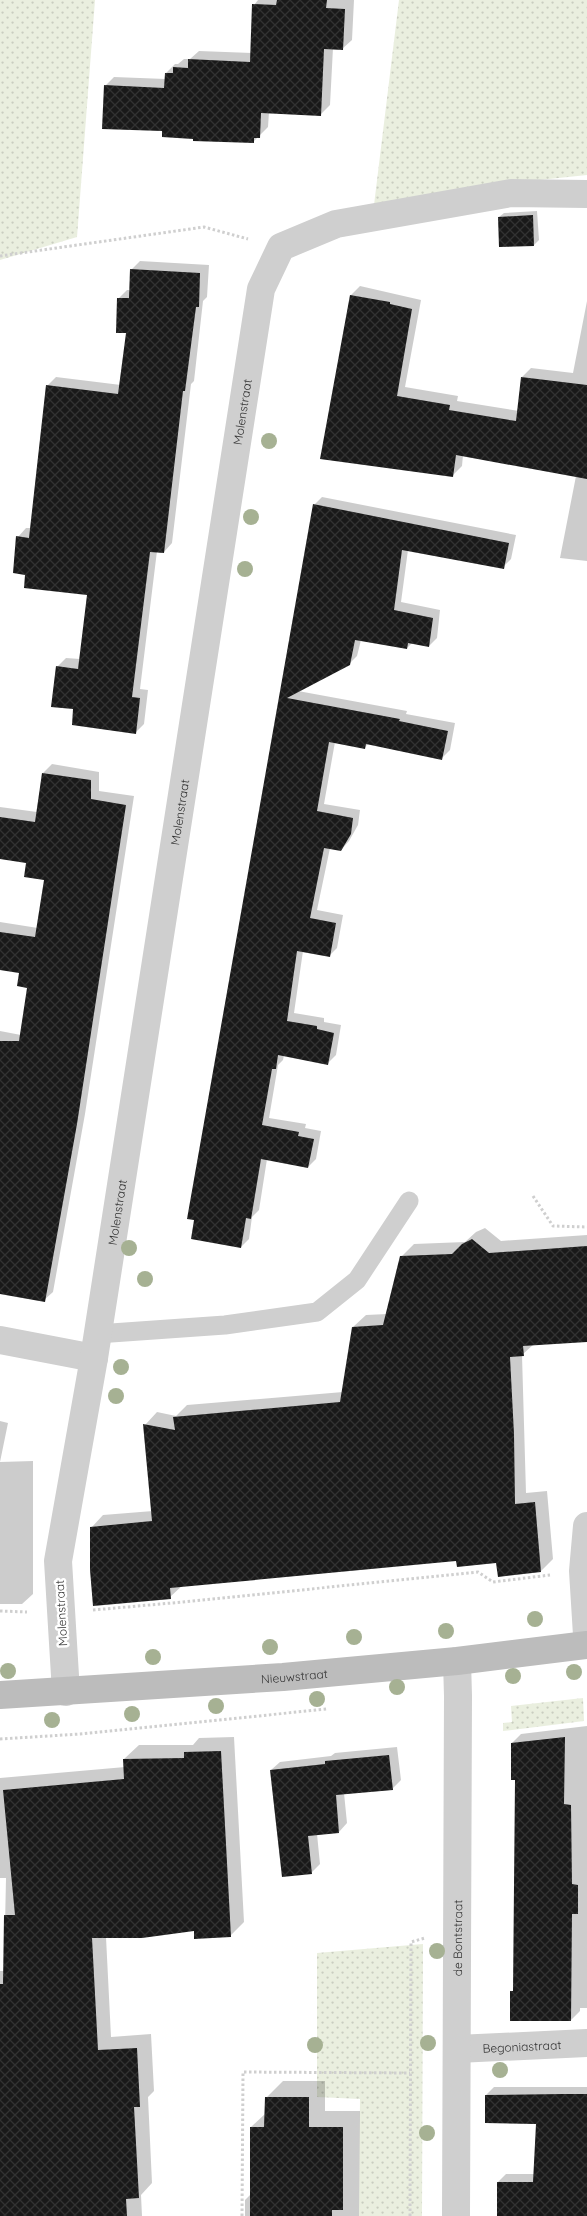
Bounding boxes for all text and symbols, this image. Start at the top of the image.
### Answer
street label: Molenstraat [229,378,254,446]
street label: Molenstraat [167,778,192,846]
street label: Molenstraat [104,1178,129,1246]
street label: Molenstraat [52,1579,70,1647]
street label: Nieuwstraat [261,1665,328,1686]
street label: de Bontstraat [449,1900,465,1976]
street label: Begoniastraat [482,2037,562,2055]

